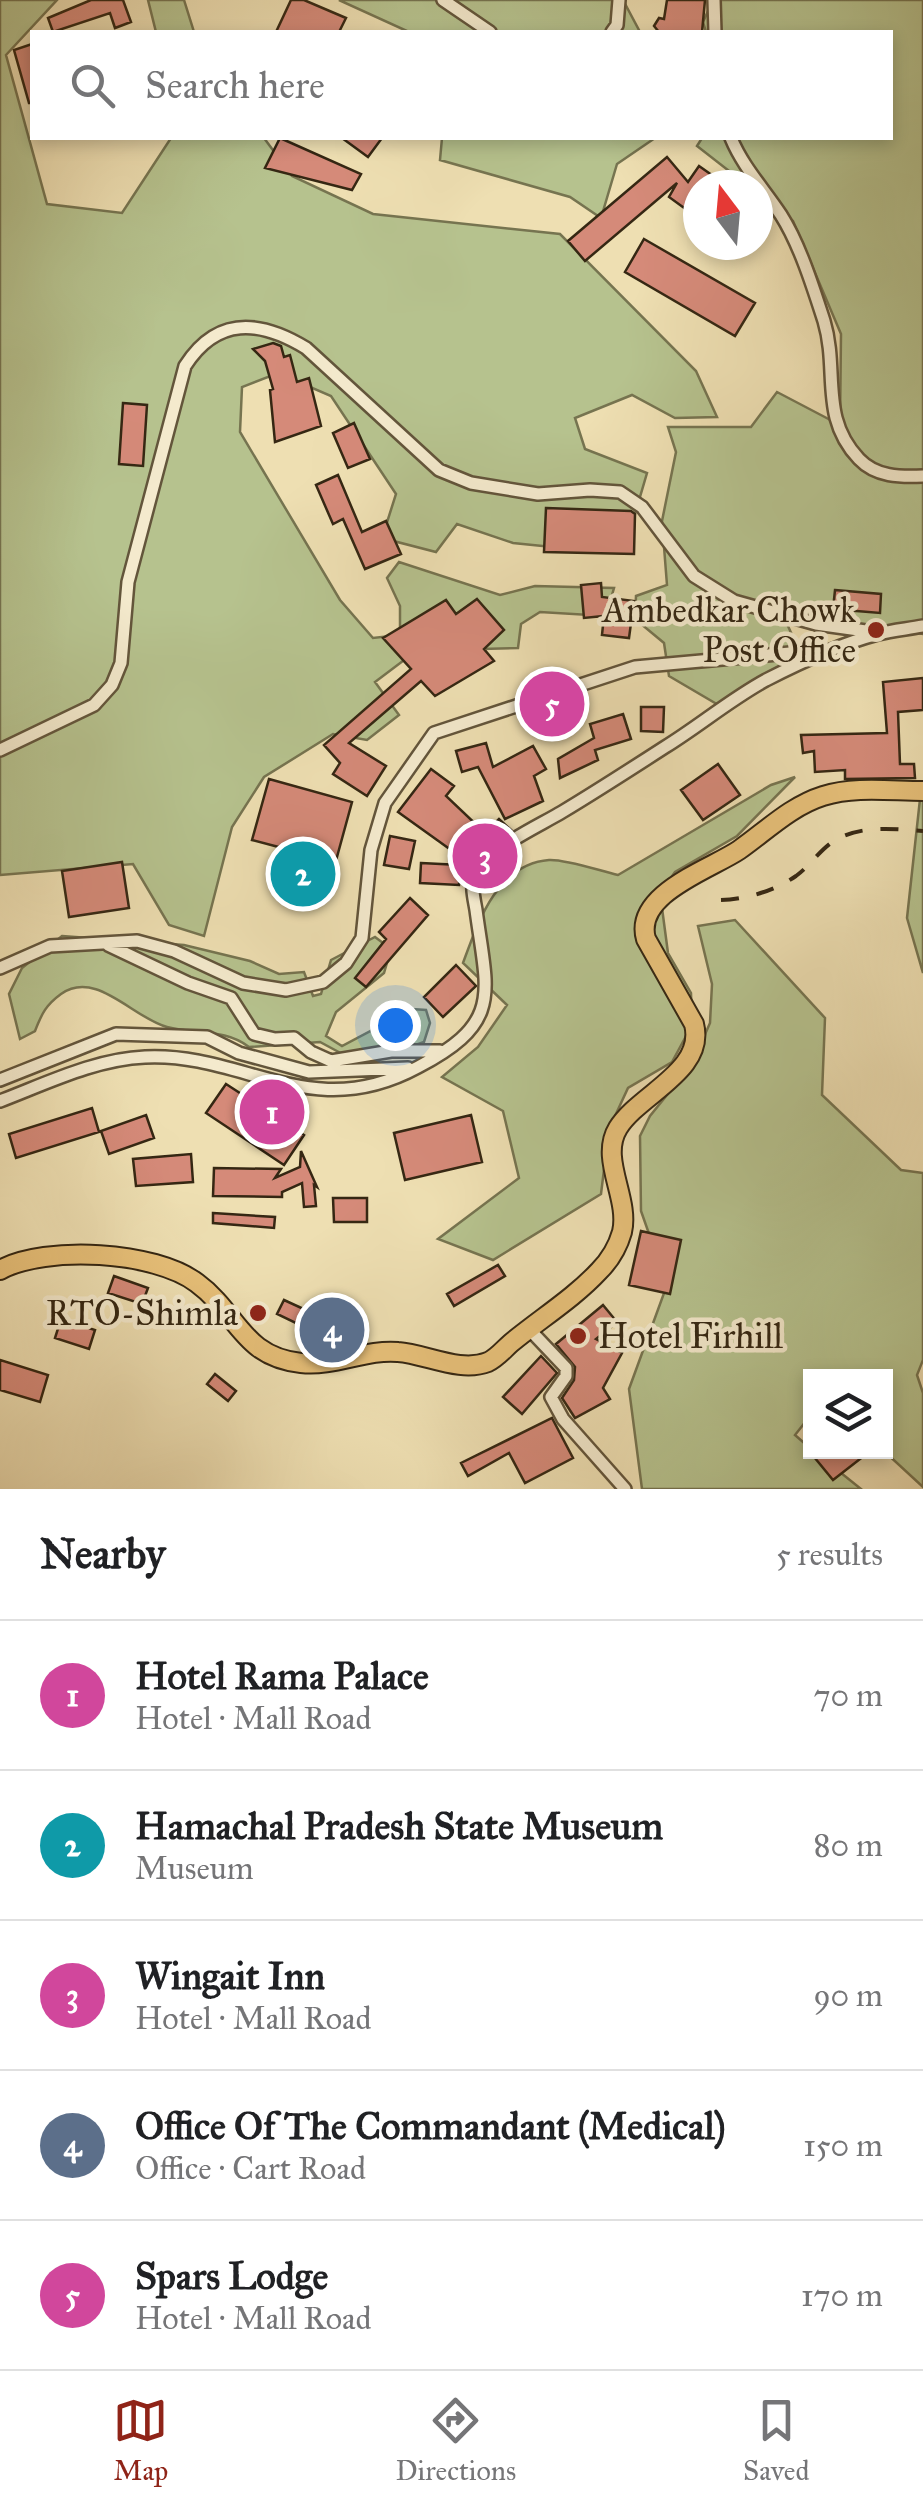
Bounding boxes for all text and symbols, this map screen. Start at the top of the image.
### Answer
search box [30,30,893,140]
icon: search [65,58,120,113]
text: Search here [145,62,325,108]
north arrow [683,170,773,260]
place label: Ambedkar Chowk Post Office [601,589,857,672]
marker: Ambedkar Chowk Post Office [865,619,887,641]
pin: 5 [520,666,584,742]
pin: 3 [452,818,518,894]
pin: 2 [270,836,336,912]
your location [370,1000,421,1051]
pin: 1 [240,1074,304,1150]
place label: RTO-Shimla [46,1292,238,1335]
pin: 4 [300,1292,364,1368]
marker: RTO-Shimla [247,1302,269,1324]
place label: Hotel Firhill [598,1315,784,1358]
marker: Hotel Firhill [567,1325,589,1347]
map controls [803,1369,893,1459]
button: layers [803,1369,893,1459]
text: Nearby [40,1528,165,1580]
text: 5 results [776,1535,883,1574]
text: Hotel Rama Palace [135,1653,429,1699]
text: 1 [66,1676,79,1715]
text: 70 m [814,1676,883,1715]
text: Hotel · Mall Road [135,1699,372,1738]
text: Hamachal Pradesh State Museum [135,1803,663,1849]
text: 2 [65,1826,80,1865]
text: 80 m [814,1826,883,1865]
text: Museum [135,1849,254,1888]
text: Wingait Inn [135,1953,325,1999]
text: 3 [66,1976,79,2015]
text: 90 m [813,1976,883,2015]
text: Hotel · Mall Road [135,1999,372,2038]
text: Office Of The Commandant (Medical) [135,2103,726,2149]
text: 4 [64,2126,81,2165]
text: 150 m [803,2126,883,2165]
text: Office · Cart Road [135,2149,366,2188]
text: Spars Lodge [135,2253,328,2299]
text: 5 [65,2276,80,2315]
text: 170 m [801,2276,883,2315]
text: Hotel · Mall Road [135,2299,372,2338]
tab: Map [113,2393,168,2488]
tab: Directions [395,2393,516,2488]
tab: Saved [743,2393,810,2488]

